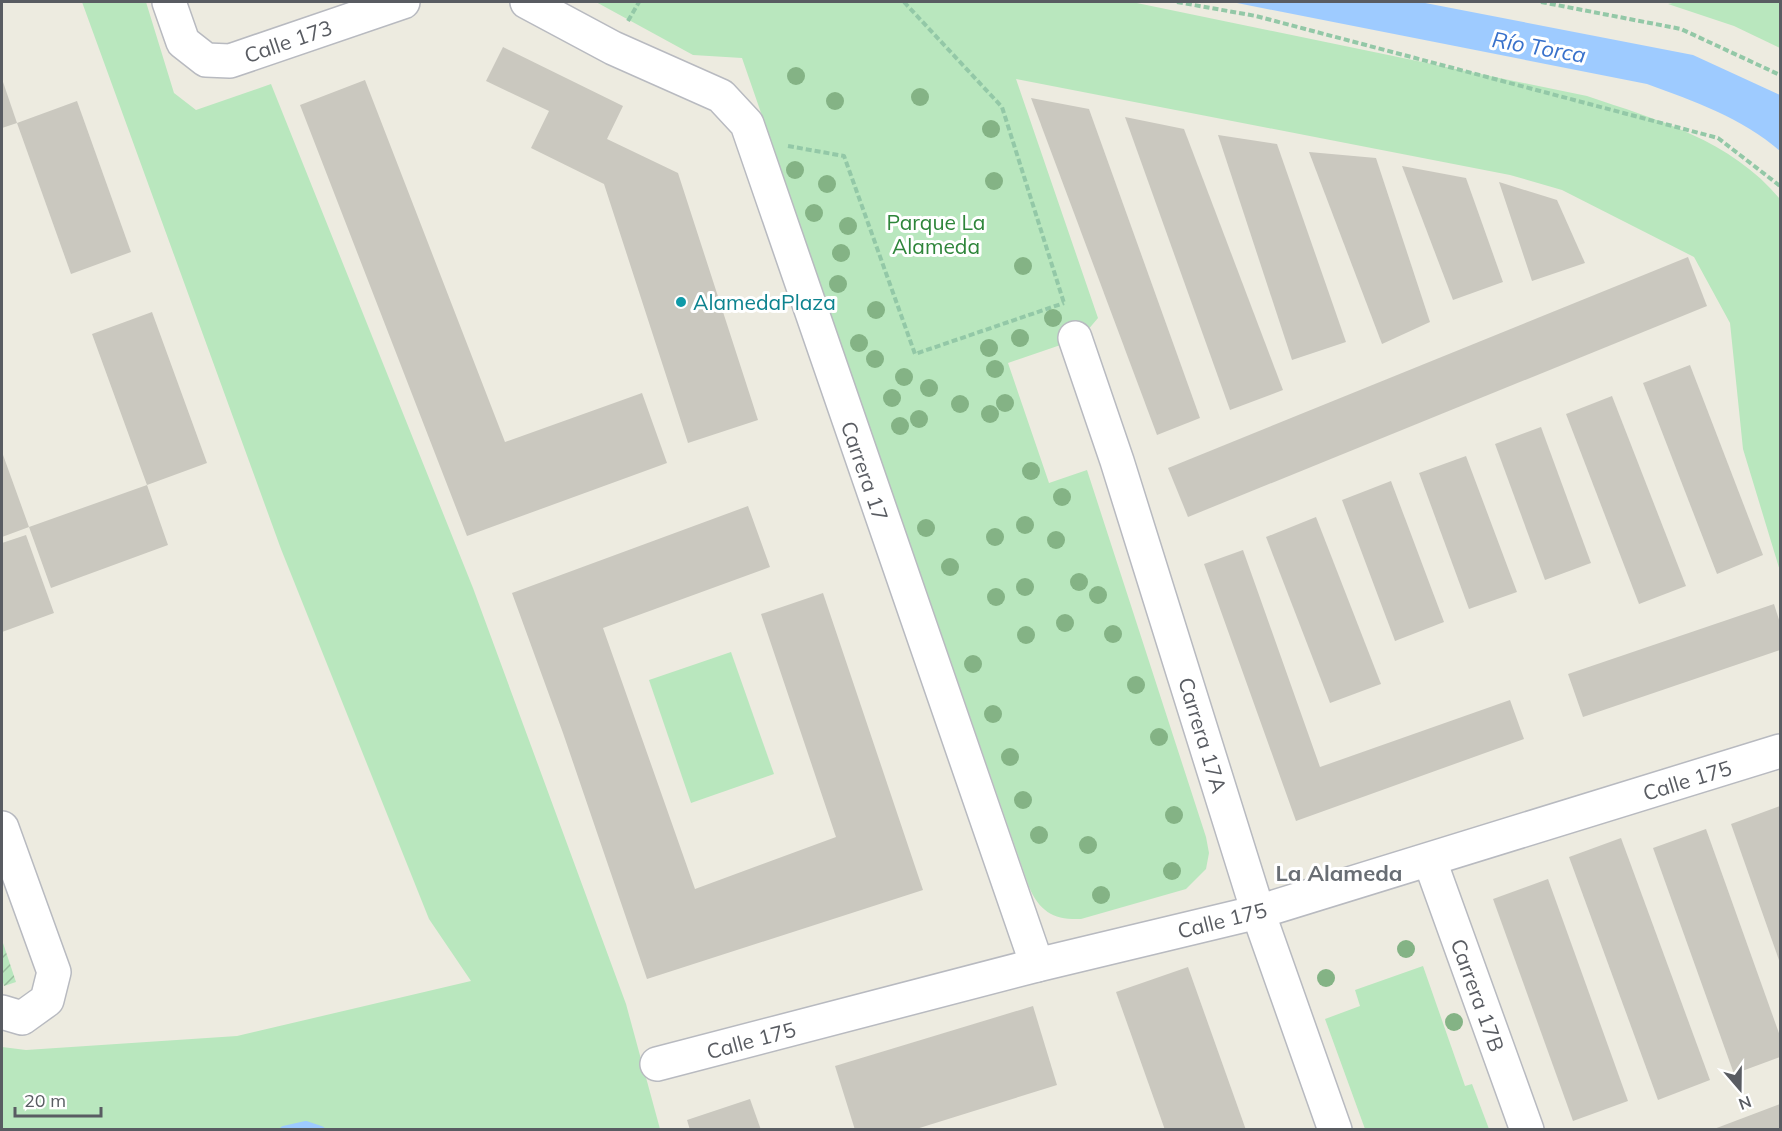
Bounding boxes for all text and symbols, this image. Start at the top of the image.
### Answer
street label: Calle 173 [241,14,335,68]
water label: Río Torca [1490,25,1588,69]
park label: Parque La Alameda [887,209,985,259]
place label: AlamedaPlaza [693,289,836,315]
marker: AlamedaPlaza [674,295,688,309]
street label: Carrera 17 [836,418,894,524]
street label: Carrera 17A [1173,674,1233,796]
street label: Calle 175 [1640,754,1734,806]
district label: La Alameda [1276,859,1403,887]
street label: Calle 175 [1175,896,1269,944]
street label: Carrera 17B [1446,935,1510,1055]
street label: Calle 175 [704,1016,798,1064]
north arrow [1710,1059,1770,1119]
scale bar [15,1080,100,1118]
text: 20 m [24,1089,66,1112]
text: N [1736,1092,1754,1115]

